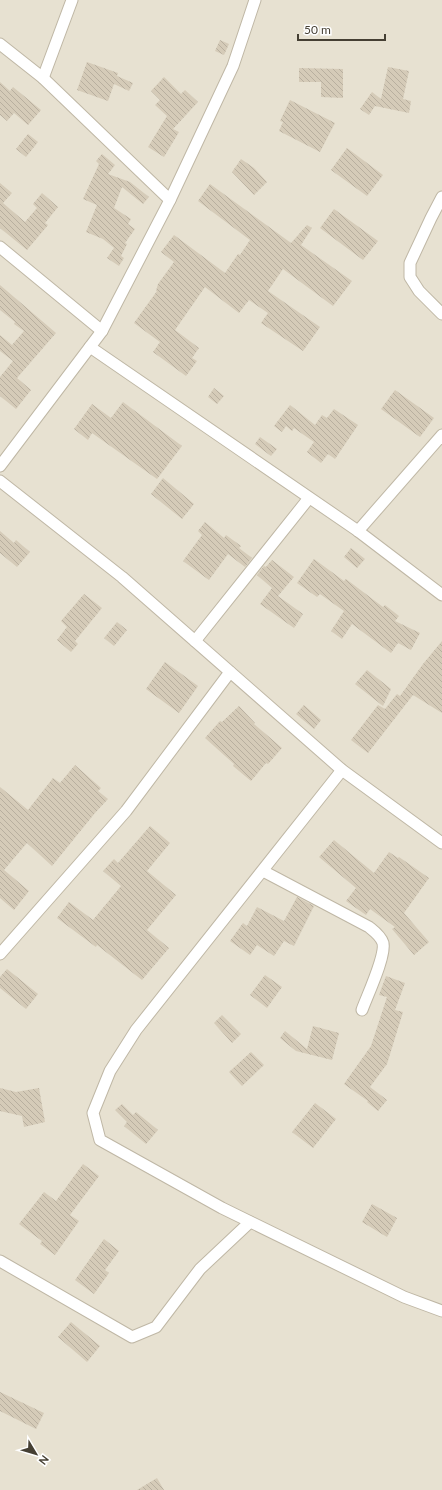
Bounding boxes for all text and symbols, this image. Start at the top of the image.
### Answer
scale bar [298,16,385,42]
text: 50 m [304,22,331,37]
north arrow [16,1434,56,1474]
text: N [37,1453,52,1468]

